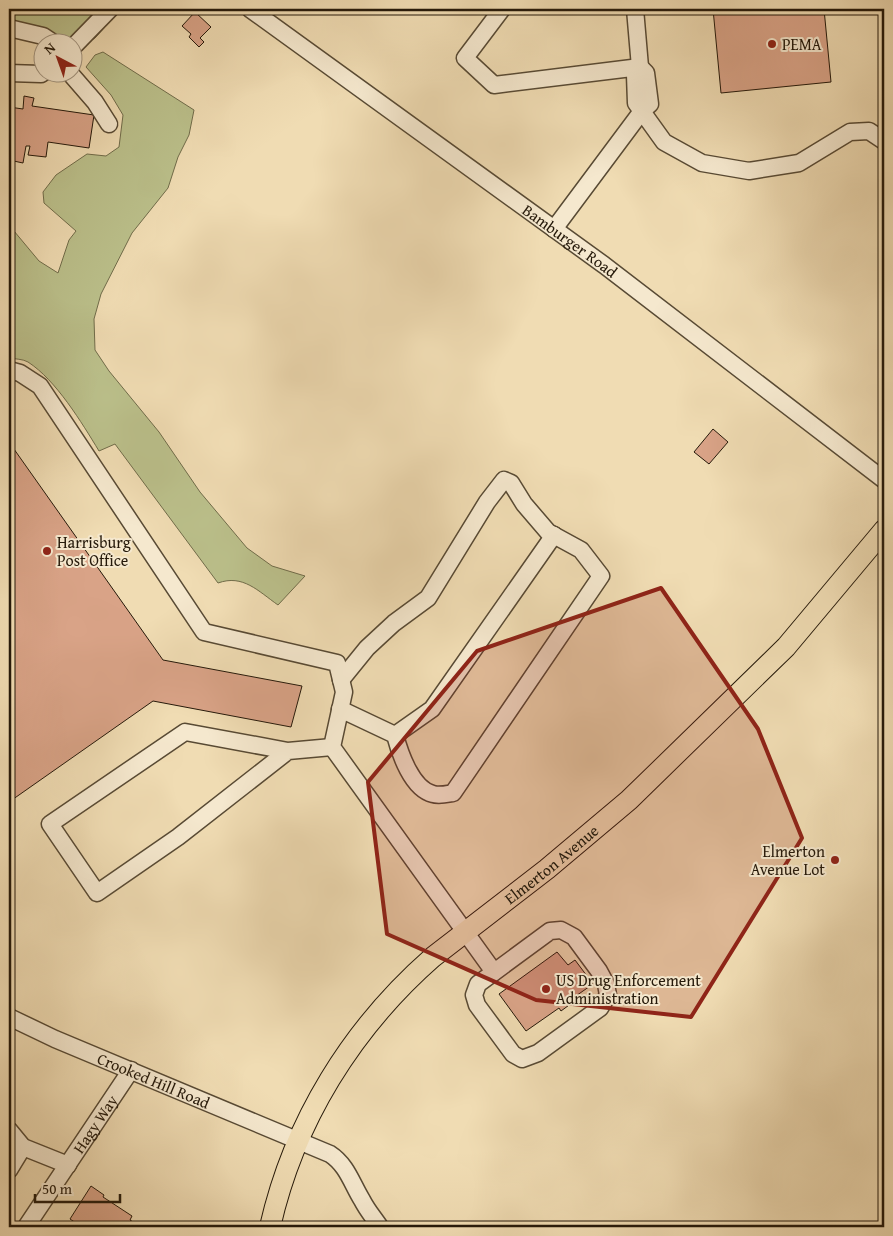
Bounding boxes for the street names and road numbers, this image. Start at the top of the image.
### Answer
street label: Bamburger Road [518,198,623,284]
street label: Elmerton Avenue [499,819,604,910]
street label: Crooked Hill Road [94,1046,214,1115]
street label: Hagy Way [67,1090,123,1158]

